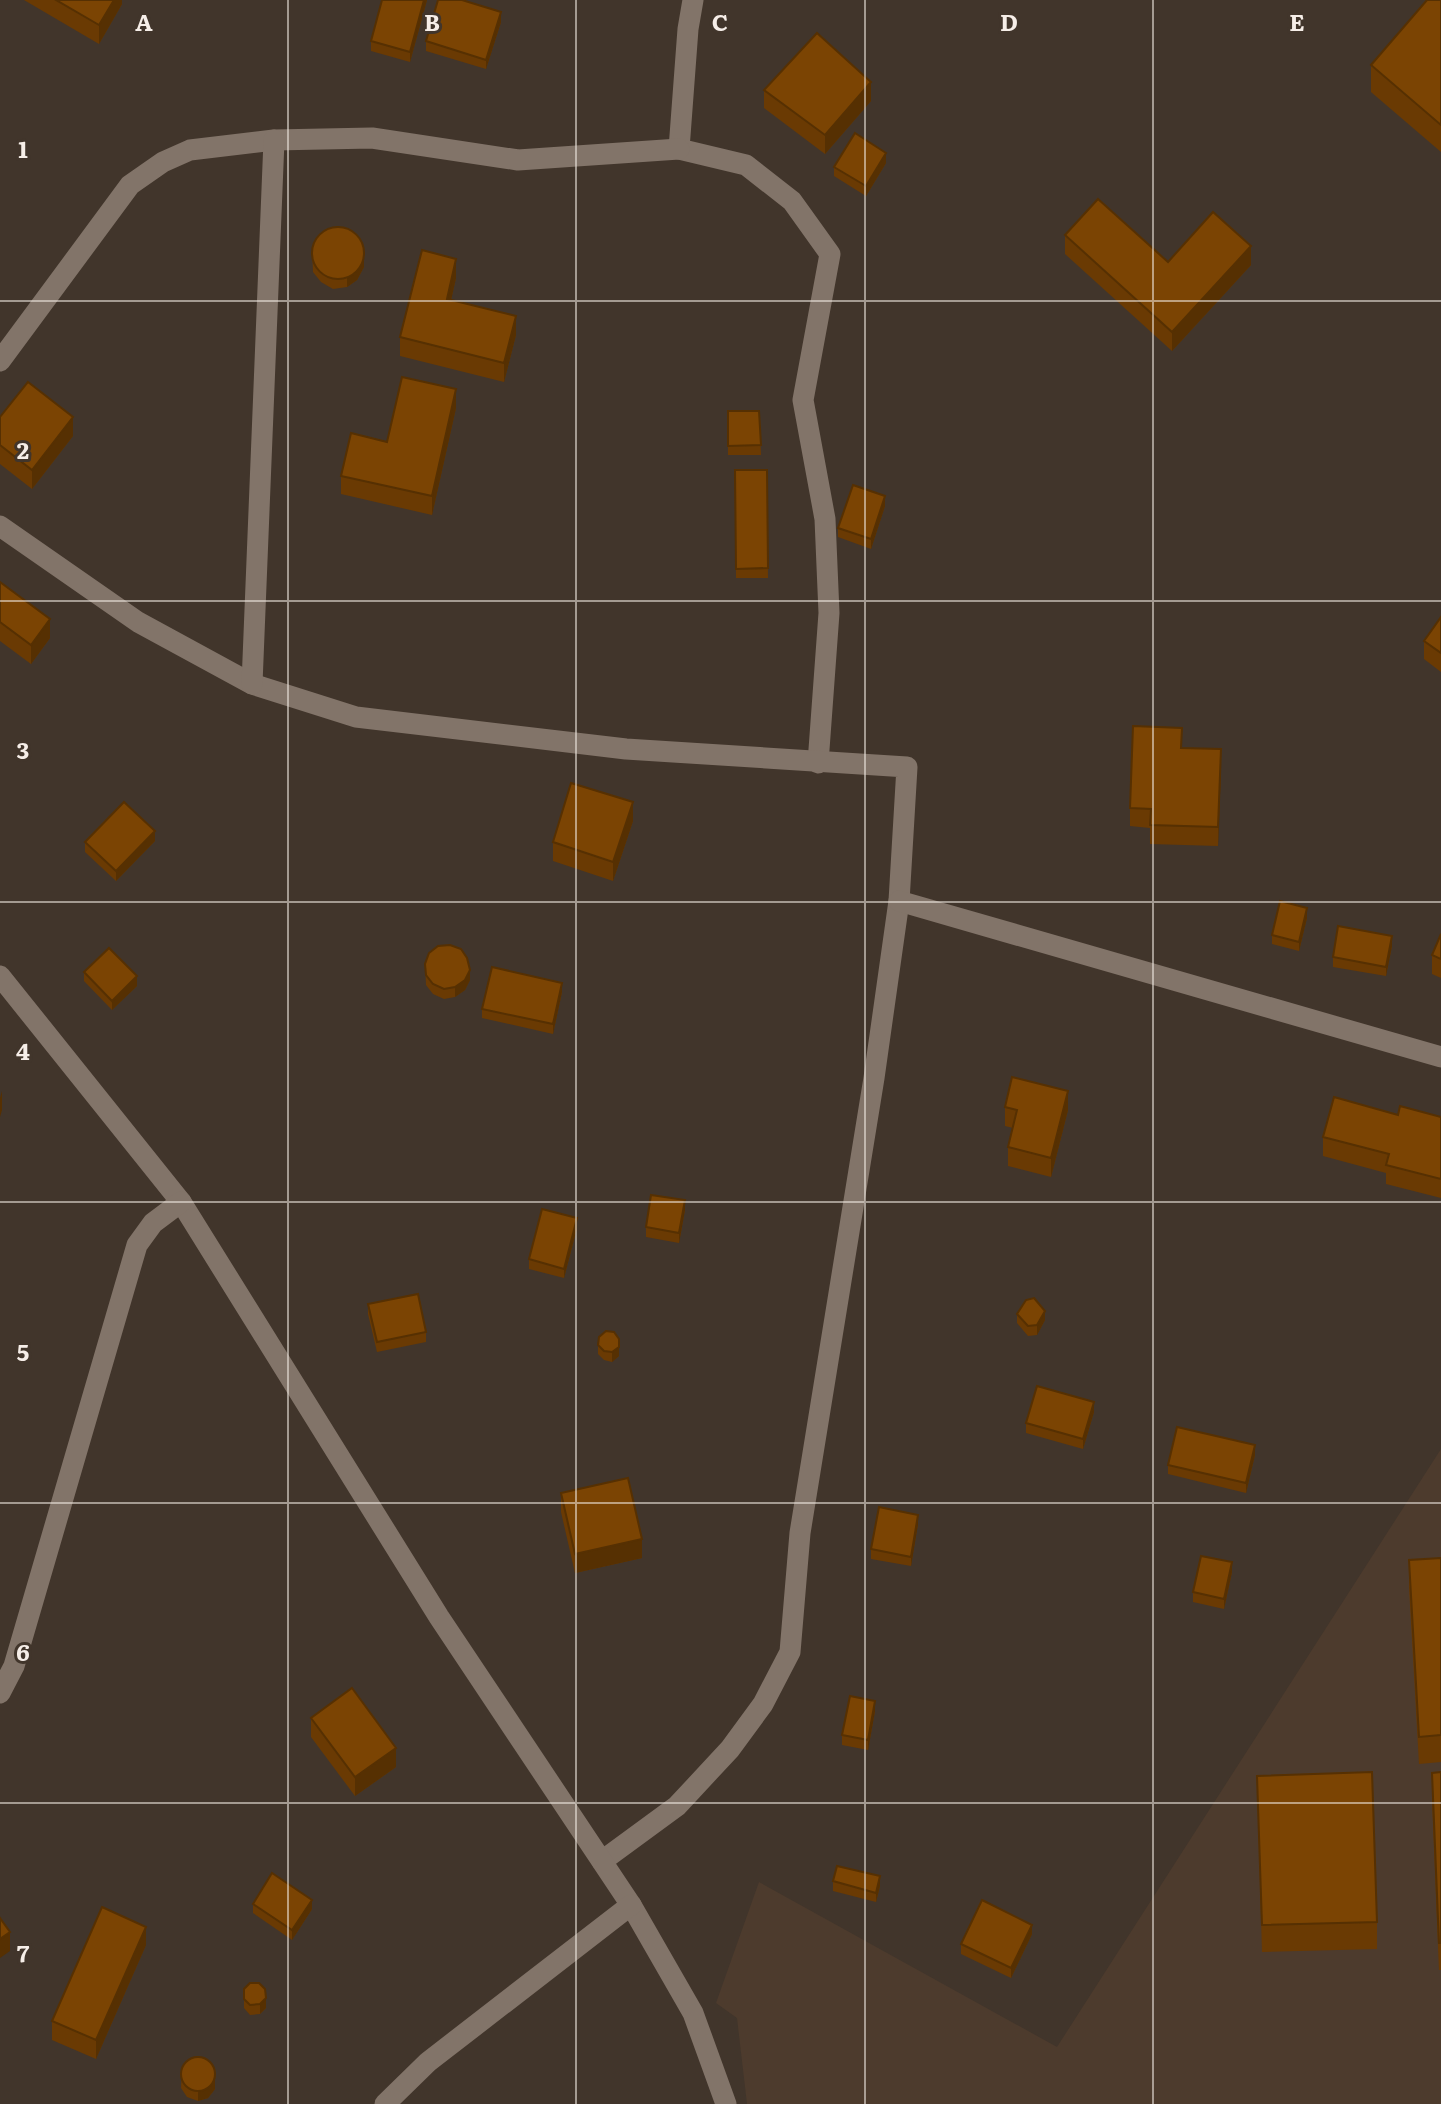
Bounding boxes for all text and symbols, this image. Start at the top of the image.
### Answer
text: A [135,4,153,38]
text: B [424,4,440,38]
text: C [712,4,728,38]
text: D [1000,4,1018,38]
text: E [1289,4,1305,38]
text: 1 [18,131,28,165]
text: 2 [17,432,29,466]
text: 3 [17,732,29,766]
text: 4 [16,1033,30,1067]
text: 5 [17,1334,29,1368]
text: 6 [16,1634,30,1668]
text: 7 [17,1935,30,1969]

